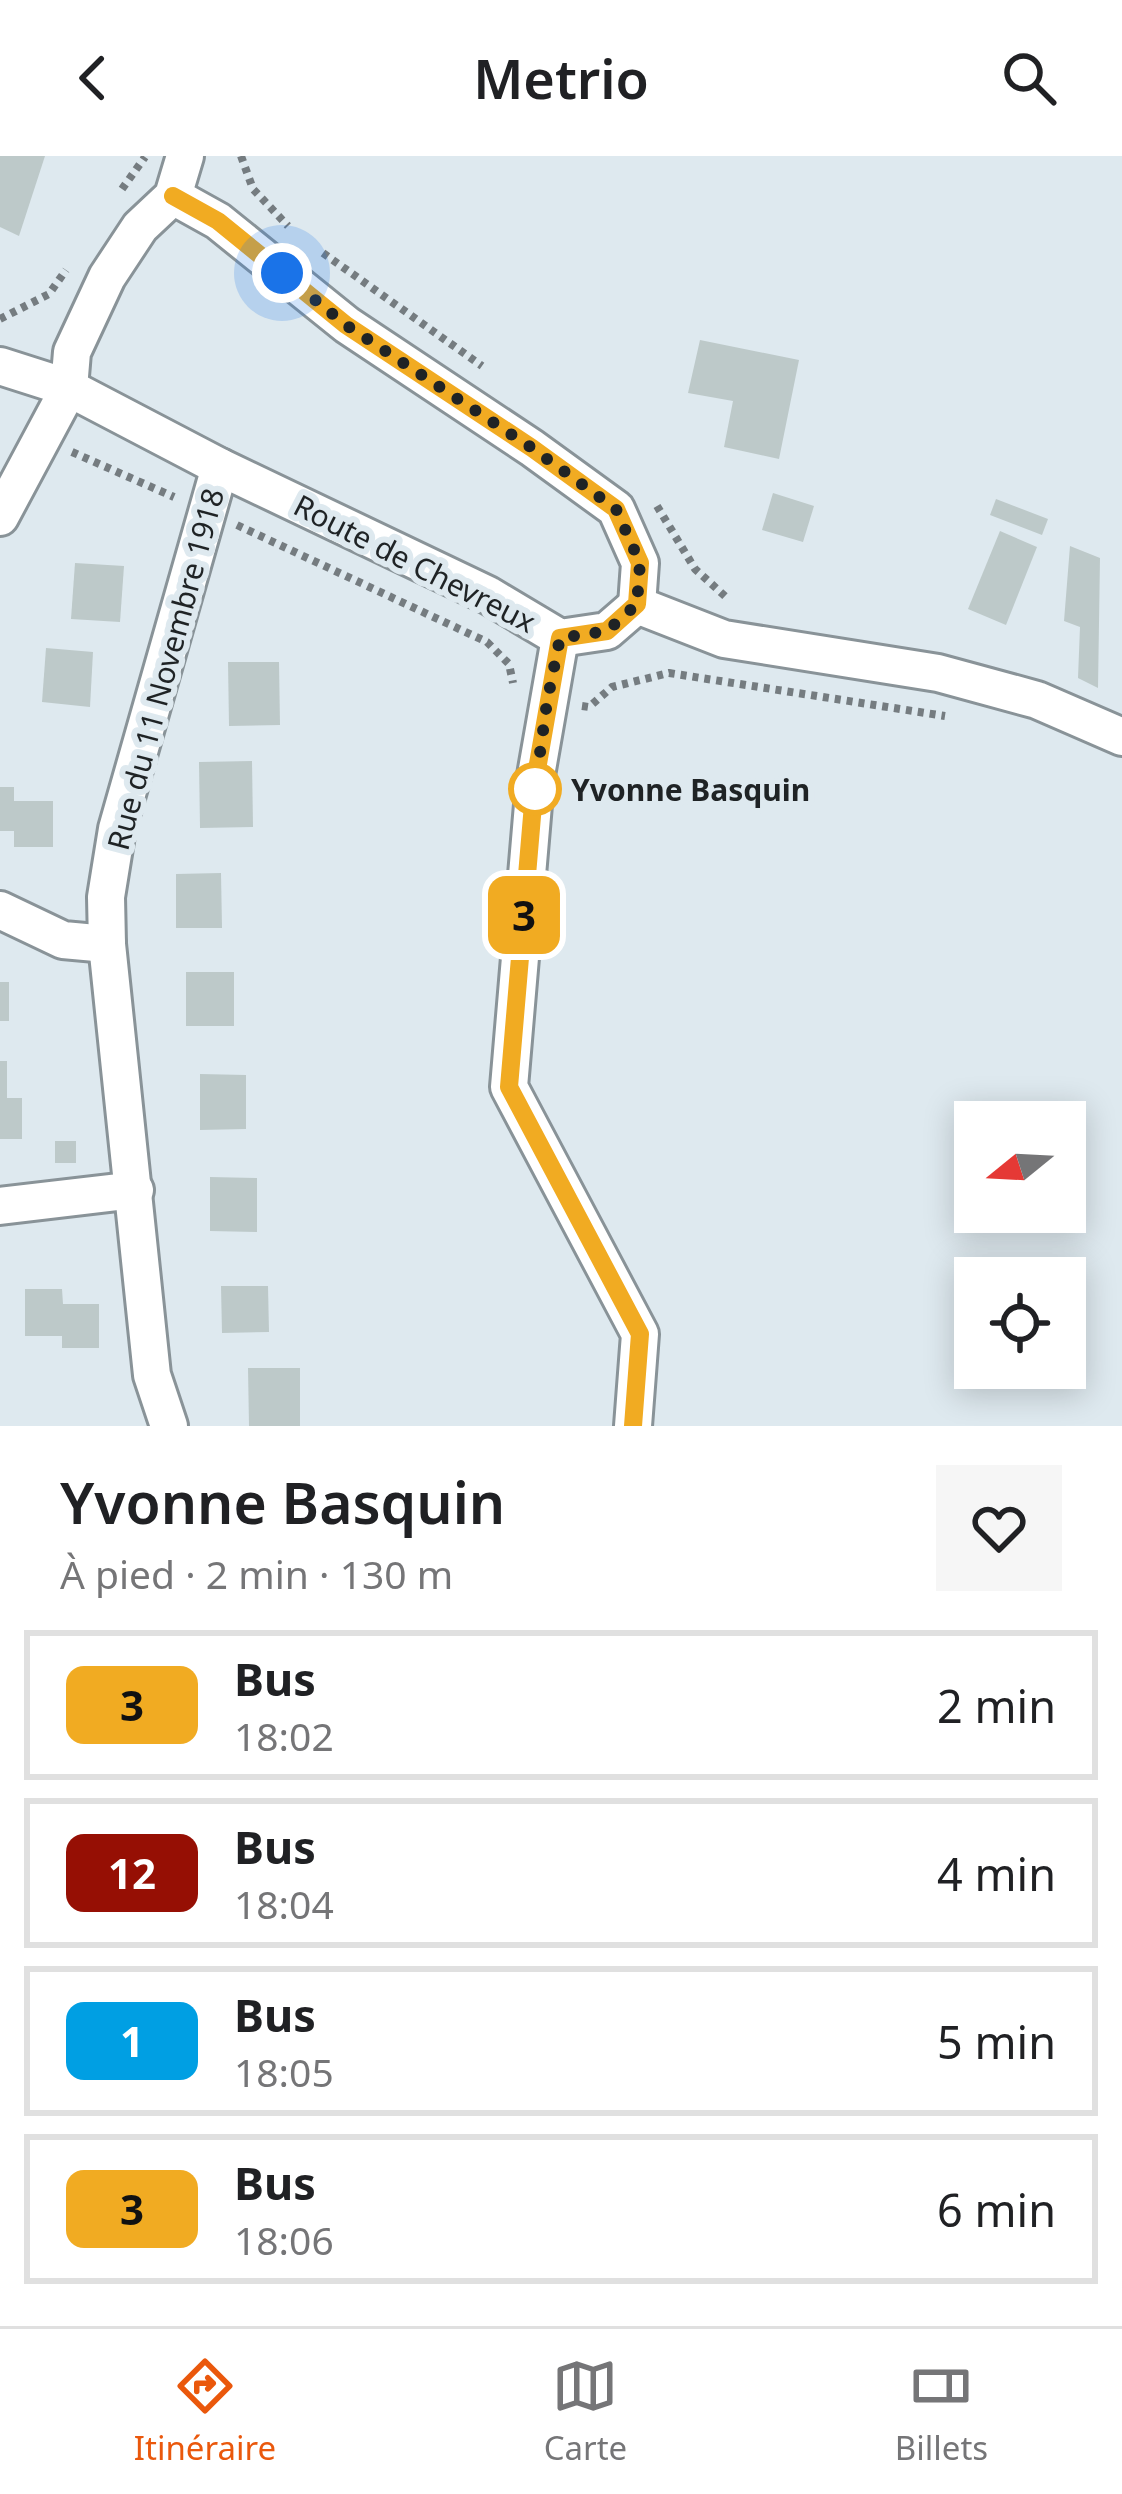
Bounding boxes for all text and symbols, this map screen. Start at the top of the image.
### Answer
text: Metrio [473,41,649,115]
icon: back [60,45,126,111]
icon: search [996,45,1062,111]
your location [252,243,312,303]
street label: Rue du 11 Novembre 1918 [97,484,233,854]
street label: Route de Chevreux [287,484,543,642]
marker: Yvonne Basquin [510,764,560,814]
place label: Yvonne Basquin [571,769,810,810]
line badge: 3 [485,876,563,954]
text: 3 [512,886,536,943]
north arrow [954,1101,1086,1233]
map controls [954,1101,1086,1389]
button: locate [954,1257,1086,1389]
text: Yvonne Basquin [60,1463,505,1541]
button: heart [936,1465,1062,1591]
text: À pied · 2 min · 130 m [60,1547,453,1600]
text: Bus [234,1648,316,1709]
text: 2 min [937,1675,1056,1736]
text: 3 [120,1676,144,1733]
text: 18:02 [234,1709,334,1762]
text: Bus [234,1816,316,1877]
text: 4 min [937,1843,1056,1904]
text: 12 [108,1844,156,1901]
text: 18:04 [234,1877,334,1930]
text: Bus [234,1984,316,2045]
text: 5 min [937,2011,1056,2072]
text: 1 [120,2012,144,2069]
text: 18:05 [234,2045,334,2098]
text: Bus [234,2152,316,2213]
text: 6 min [937,2179,1056,2240]
text: 3 [120,2180,144,2237]
text: 18:06 [234,2213,334,2266]
tab: Itinéraire [134,2353,276,2470]
tab: Carte [544,2353,627,2470]
tab: Billets [895,2353,988,2470]

